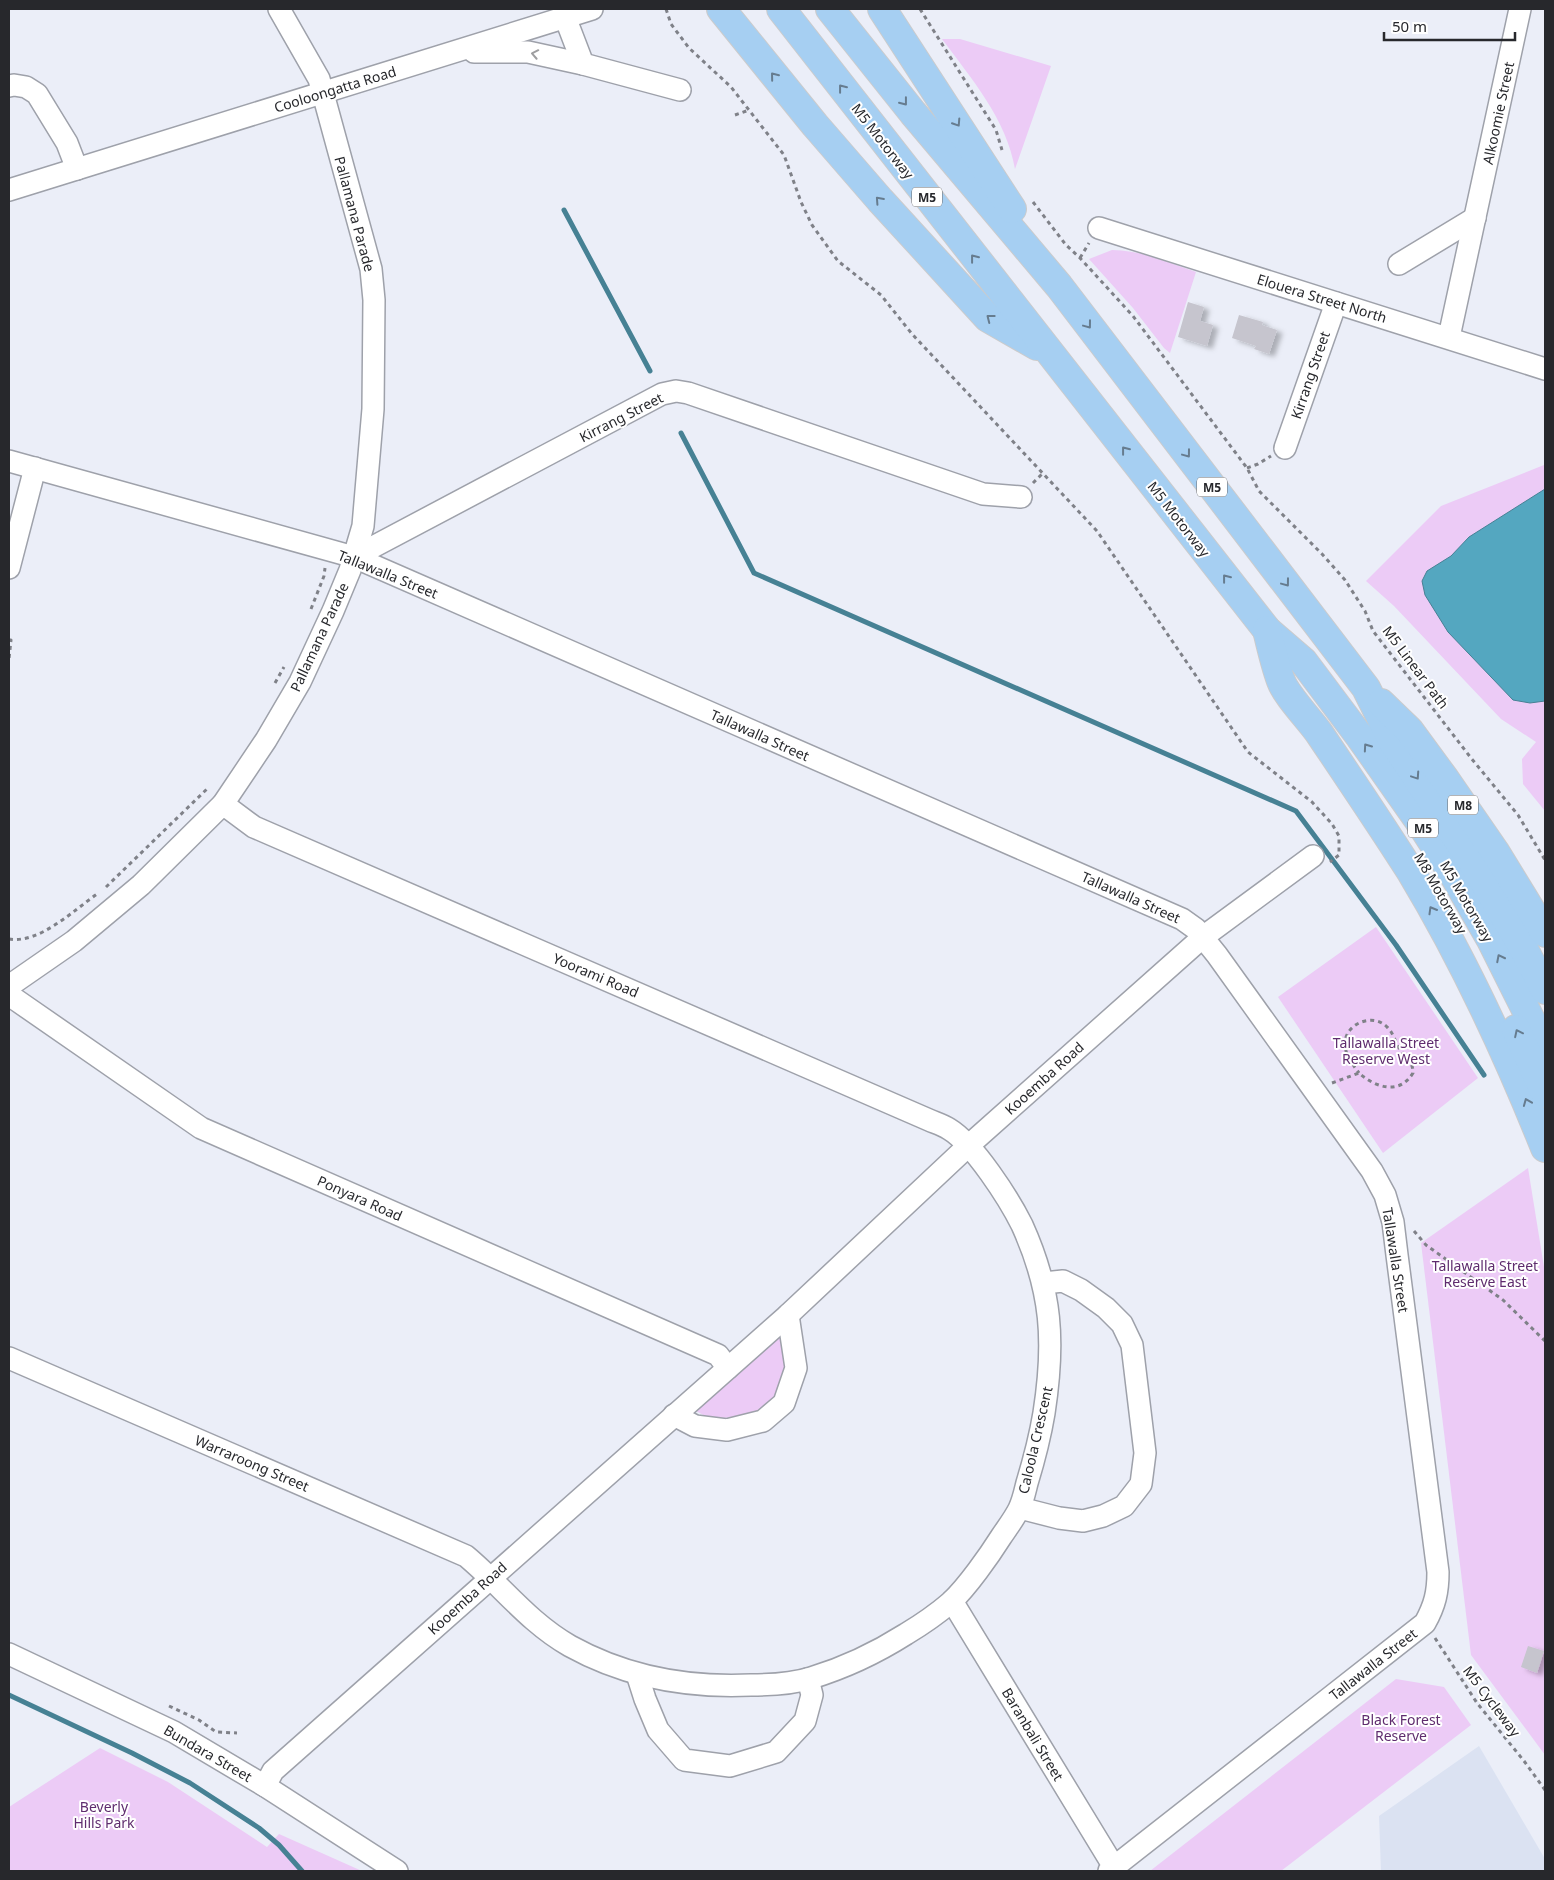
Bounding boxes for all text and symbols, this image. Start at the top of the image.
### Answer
scale bar [1384,10,1515,42]
text: 50 m [1392,16,1427,36]
one-way arrow [531,49,539,60]
street label: Alkoomie Street [1478,60,1518,166]
street label: Cooloongatta Road [272,61,398,117]
one-way arrow [771,72,780,81]
one-way arrow [838,85,847,94]
one-way arrow [899,96,907,105]
street label: M5 Motorway [848,99,919,183]
one-way arrow [950,117,960,126]
street label: Pallamana Parade [330,154,380,274]
road number: M5 [912,188,942,206]
one-way arrow [876,196,885,205]
one-way arrow [972,255,980,264]
street label: Elouera Street North [1255,269,1389,327]
one-way arrow [986,315,996,324]
one-way arrow [1083,319,1091,328]
street label: Kirrang Street [1286,329,1334,421]
street label: Kirrang Street [576,388,666,446]
one-way arrow [1123,447,1131,456]
one-way arrow [1181,448,1190,458]
street label: M5 Motorway [1144,477,1215,561]
road number: M5 [1197,478,1227,497]
street label: Tallawalla Street [335,545,441,603]
one-way arrow [1223,575,1231,584]
one-way arrow [1280,577,1288,586]
street label: Pallamana Parade [285,579,353,695]
street label: M5 Linear Path [1379,622,1453,712]
street label: Tallawalla Street [708,705,812,765]
one-way arrow [1364,743,1373,752]
one-way arrow [1410,770,1419,780]
road number: M8 [1448,796,1478,814]
road number: M5 [1408,818,1438,838]
street label: M8 Motorway [1410,849,1472,938]
street label: M5 Motorway [1436,857,1498,946]
street label: Tallawalla Street [1079,867,1183,927]
one-way arrow [1428,906,1438,915]
street label: Yoorami Road [550,948,642,1002]
one-way arrow [1496,954,1506,963]
one-way arrow [1513,1029,1524,1038]
park label: Tallawalla Street Reserve West [1333,1033,1439,1068]
street label: Kooemba Road [1000,1037,1088,1119]
one-way arrow [1523,1099,1533,1107]
street label: Ponyara Road [314,1171,406,1225]
street label: Tallawalla Street [1378,1206,1414,1314]
park label: Tallawalla Street Reserve East [1432,1256,1538,1291]
street label: Caloola Crescent [1013,1384,1057,1496]
street label: Warraroong Street [192,1430,312,1496]
street label: Kooemba Road [423,1557,511,1639]
street label: Tallawalla Street [1325,1624,1421,1704]
street label: M5 Cycleway [1459,1662,1525,1741]
street label: Baranbali Street [998,1684,1068,1784]
park label: Black Forest Reserve [1361,1710,1441,1745]
street label: Bundara Street [160,1720,256,1786]
park label: Beverly Hills Park [73,1797,135,1832]

